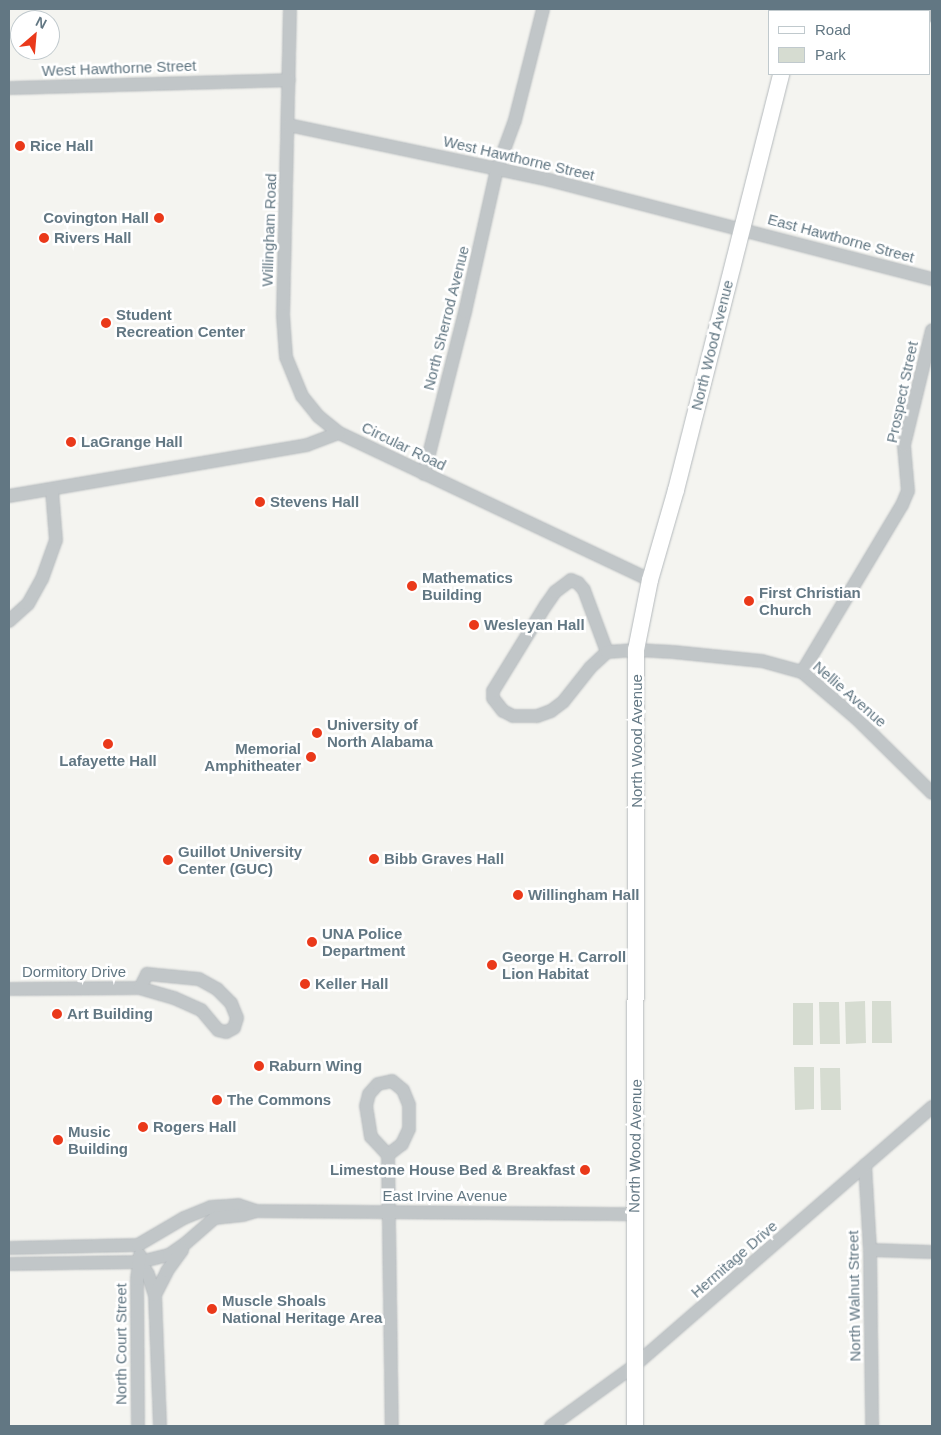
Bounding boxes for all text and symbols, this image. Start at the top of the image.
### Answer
north arrow [10,10,60,60]
legend [768,10,931,75]
text: N [33,13,49,32]
text: Road [815,21,851,38]
text: Park [815,46,846,63]
street label: West Hawthorne Street [41,56,197,80]
street label: West Hawthorne Street [442,132,596,184]
place label: Rice Hall [30,137,93,155]
marker: Rice Hall [14,140,26,152]
street label: Willingham Road [258,173,280,287]
place label: Covington Hall [43,209,149,227]
street label: East Hawthorne Street [766,210,916,266]
marker: Covington Hall [153,212,165,224]
place label: Rivers Hall [54,229,132,247]
marker: Rivers Hall [38,232,50,244]
street label: North Sherrod Avenue [419,244,473,392]
street label: North Wood Avenue [687,278,737,412]
place label: Student Recreation Center [116,305,245,340]
marker: Student Recreation Center [100,317,112,329]
street label: Prospect Street [882,340,922,444]
street label: Circular Road [359,418,449,474]
place label: LaGrange Hall [81,433,183,451]
marker: LaGrange Hall [65,436,77,448]
place label: Stevens Hall [270,493,359,511]
marker: Stevens Hall [254,496,266,508]
place label: Mathematics Building [422,568,513,603]
marker: Mathematics Building [406,580,418,592]
place label: First Christian Church [759,583,861,618]
marker: First Christian Church [743,595,755,607]
place label: Wesleyan Hall [484,616,585,634]
marker: Wesleyan Hall [468,619,480,631]
street label: Nellie Avenue [809,657,891,731]
street label: North Wood Avenue [628,674,646,808]
place label: University of North Alabama [327,715,434,750]
marker: University of North Alabama [311,727,323,739]
marker: Lafayette Hall [102,738,114,750]
place label: Memorial Amphitheater [204,739,301,774]
marker: Memorial Amphitheater [305,751,317,763]
place label: Lafayette Hall [59,752,157,770]
place label: Guillot University Center (GUC) [178,842,302,877]
place label: Bibb Graves Hall [384,850,504,868]
marker: Bibb Graves Hall [368,853,380,865]
marker: Guillot University Center (GUC) [162,854,174,866]
place label: Willingham Hall [528,886,640,904]
marker: Willingham Hall [512,889,524,901]
place label: UNA Police Department [322,924,405,959]
marker: UNA Police Department [306,936,318,948]
place label: George H. Carroll Lion Habitat [502,947,626,982]
marker: George H. Carroll Lion Habitat [486,959,498,971]
street label: Dormitory Drive [22,963,126,981]
place label: Keller Hall [315,975,388,993]
marker: Keller Hall [299,978,311,990]
place label: Art Building [67,1005,153,1023]
marker: Art Building [51,1008,63,1020]
place label: Raburn Wing [269,1057,362,1075]
marker: Raburn Wing [253,1060,265,1072]
street label: North Wood Avenue [625,1079,645,1213]
place label: The Commons [227,1091,331,1109]
marker: The Commons [211,1094,223,1106]
place label: Rogers Hall [153,1118,236,1136]
marker: Rogers Hall [137,1121,149,1133]
place label: Music Building [68,1122,128,1157]
marker: Music Building [52,1134,64,1146]
place label: Limestone House Bed & Breakfast [330,1161,575,1179]
marker: Limestone House Bed & Breakfast [579,1164,591,1176]
street label: East Irvine Avenue [382,1187,508,1205]
street label: Hermitage Drive [687,1217,781,1301]
street label: North Walnut Street [844,1230,864,1362]
street label: North Court Street [112,1283,130,1405]
place label: Muscle Shoals National Heritage Area [222,1291,383,1326]
marker: Muscle Shoals National Heritage Area [206,1303,218,1315]

